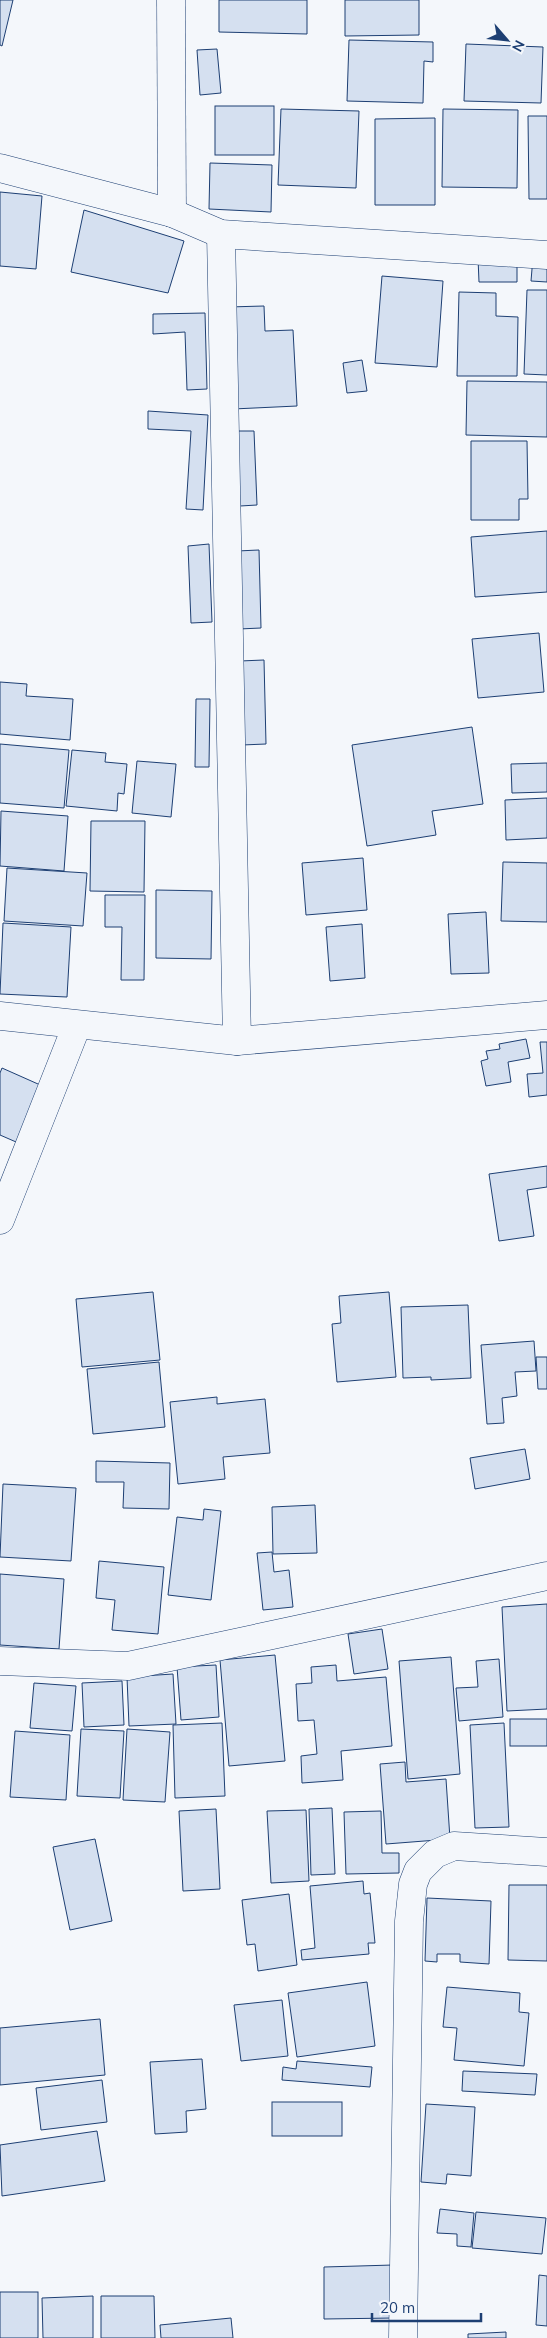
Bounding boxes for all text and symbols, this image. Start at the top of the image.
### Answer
north arrow [482,15,532,65]
text: N [508,37,529,55]
scale bar [372,2290,481,2322]
text: 20 m [380,2298,415,2317]

